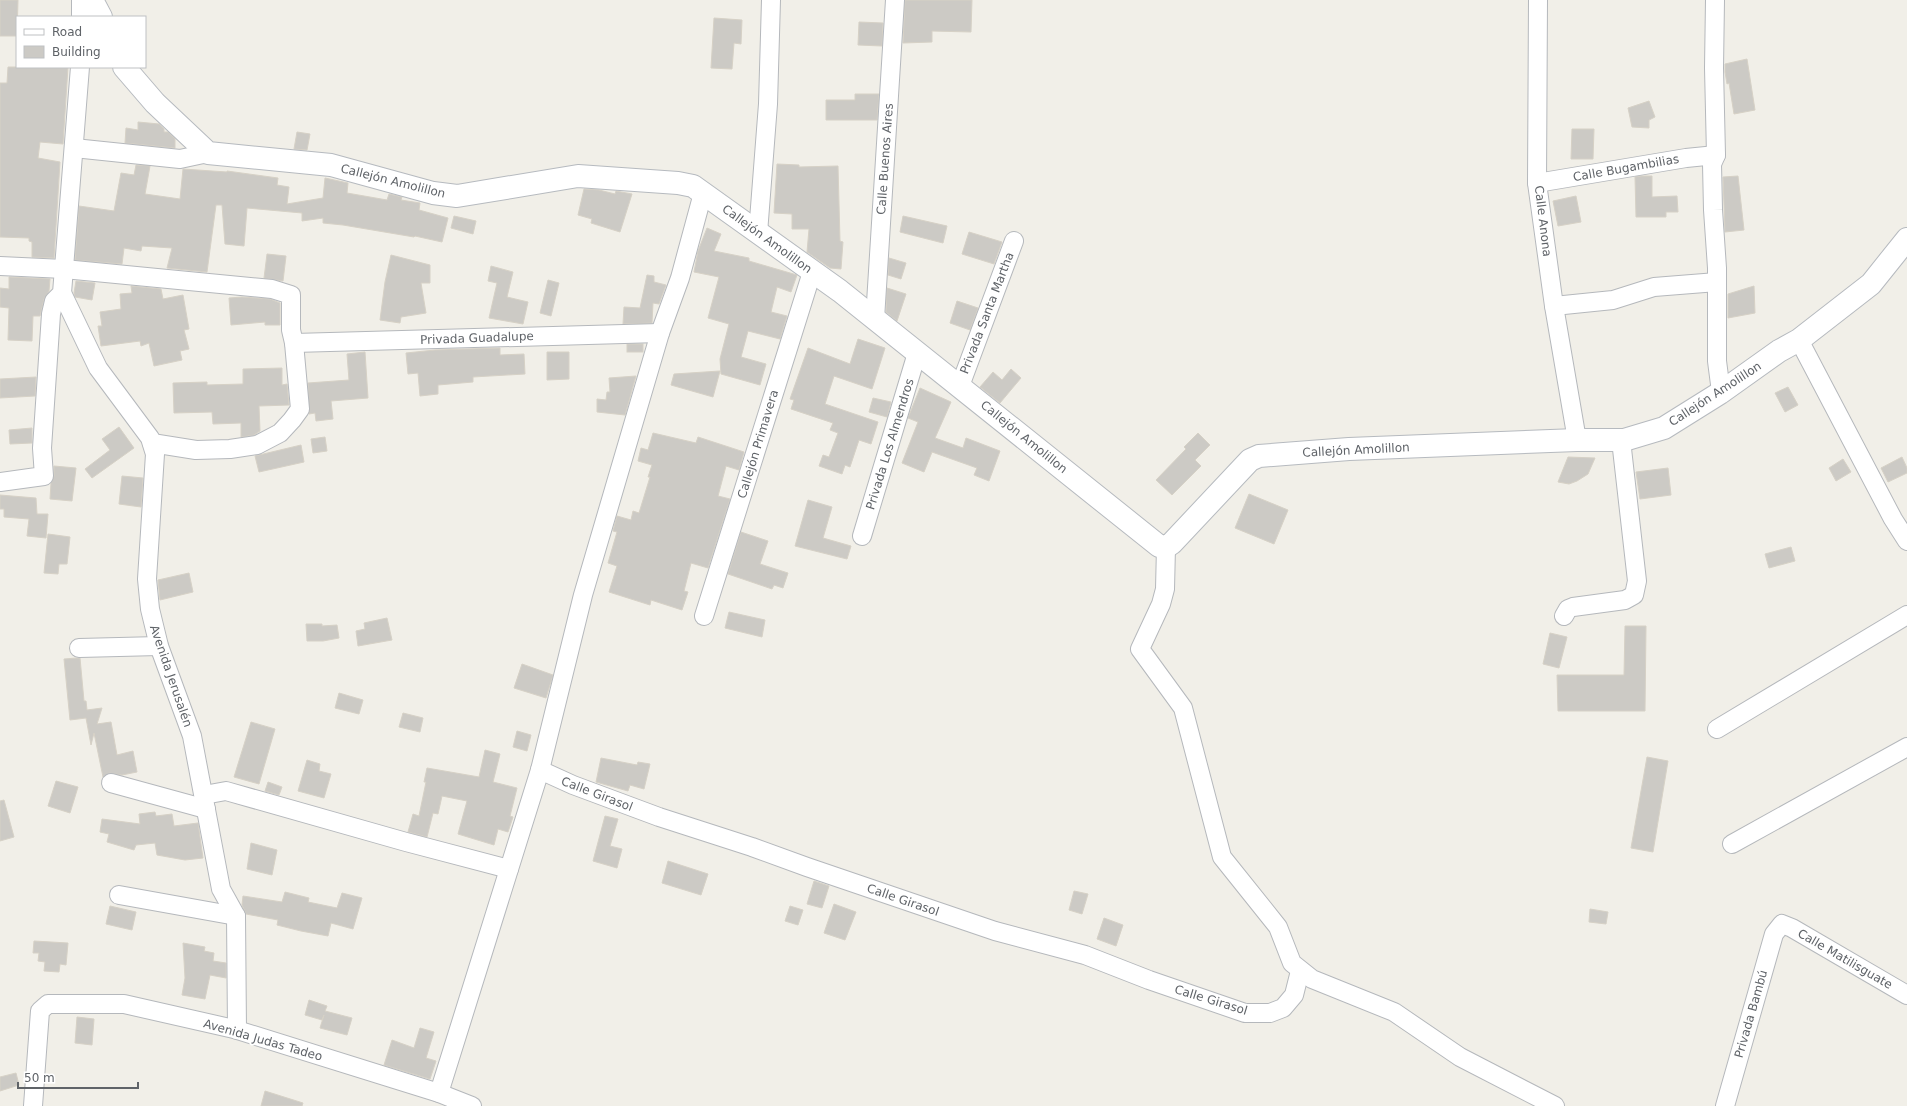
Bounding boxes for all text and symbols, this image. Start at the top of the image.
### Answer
legend [16,16,146,68]
text: Road [52,25,82,39]
text: Building [52,45,101,59]
street label: Calle Buenos Aires [874,103,896,215]
street label: Calle Bugambilias [1572,152,1680,184]
street label: Callejón Amolillon [339,161,447,201]
street label: Calle Anona [1532,185,1554,257]
street label: Callejón Amolillon [719,202,815,276]
street label: Privada Santa Martha [957,250,1017,376]
street label: Privada Guadalupe [420,329,534,347]
street label: Callejón Amolillon [1666,359,1764,429]
street label: Privada Los Almendros [863,377,917,511]
street label: Callejón Primavera [735,388,781,500]
street label: Callejón Amolillon [978,398,1070,476]
street label: Callejón Amolillon [1302,440,1410,460]
street label: Avenida Jerusalén [147,623,195,729]
street label: Calle Girasol [559,774,635,814]
street label: Calle Girasol [865,881,941,919]
street label: Calle Matilisguate [1795,926,1895,992]
street label: Privada Bambú [1732,968,1770,1060]
street label: Calle Girasol [1173,982,1249,1018]
street label: Avenida Judas Tadeo [202,1016,324,1064]
scale bar [18,1064,138,1090]
text: 50 m [24,1071,55,1085]

